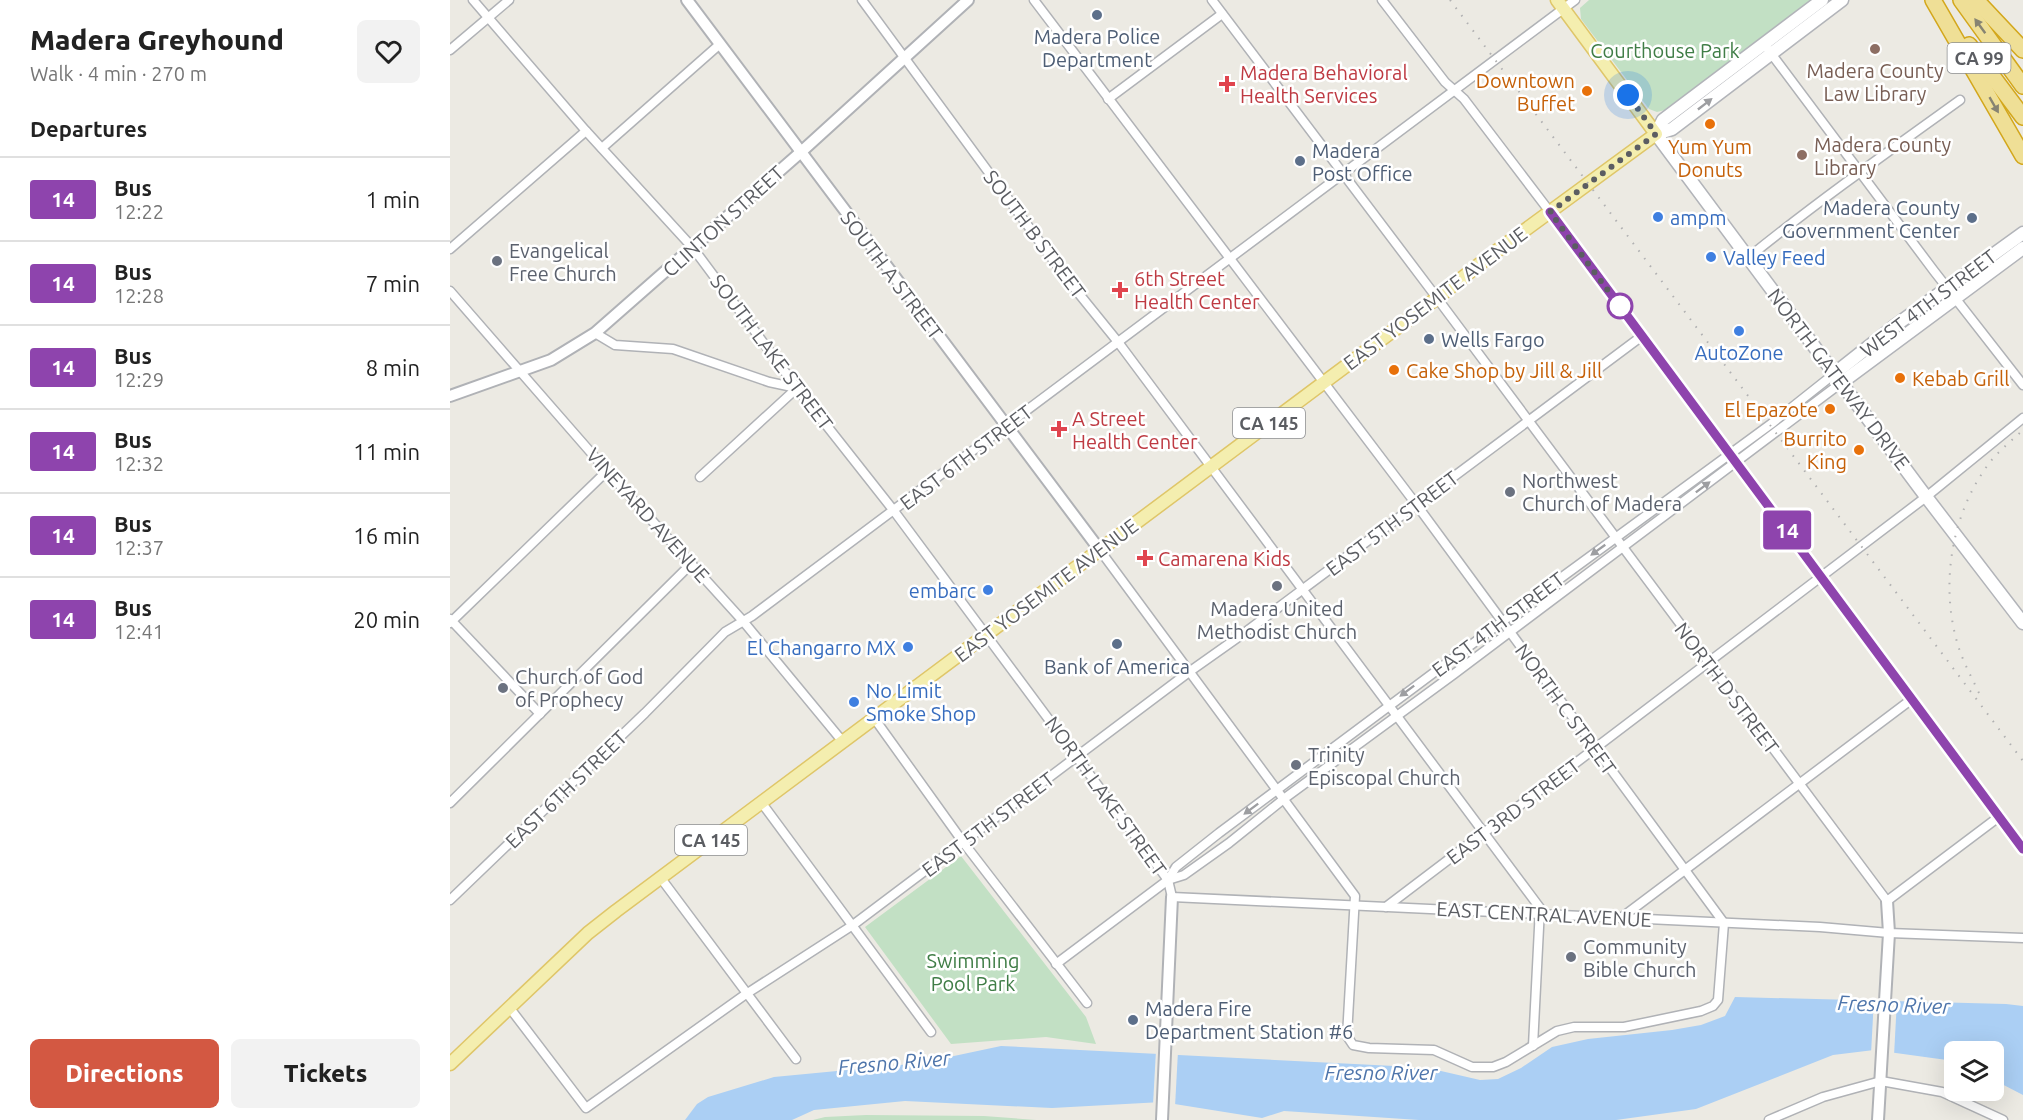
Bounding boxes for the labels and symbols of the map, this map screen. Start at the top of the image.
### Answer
marker: Madera Police Department [1090,8,1104,22]
one-way arrow [1974,18,1986,33]
place label: Madera Police Department [1034,25,1160,71]
park label: Courthouse Park [1590,39,1740,62]
marker: Madera County Law Library [1868,42,1882,56]
road number: CA 99 [1948,43,2011,73]
place label: Madera County Law Library [1806,59,1944,105]
place label: Madera Behavioral Health Services [1240,61,1408,107]
place label: Downtown Buffet [1476,69,1575,115]
marker: Madera Behavioral Health Services [1218,75,1236,93]
your location [1613,80,1643,110]
marker: Downtown Buffet [1580,84,1594,98]
one-way arrow [1989,97,1999,114]
one-way arrow [1698,98,1713,110]
marker: Yum Yum Donuts [1703,117,1717,131]
place label: Madera County Library [1814,133,1951,179]
place label: Yum Yum Donuts [1668,135,1752,181]
place label: Madera Post Office [1312,139,1412,185]
marker: Madera County Library [1795,148,1809,162]
marker: Madera Post Office [1293,154,1307,168]
street label: CLINTON STREET [658,161,788,281]
street label: SOUTH B STREET [979,166,1091,302]
place label: Madera County Government Center [1782,196,1960,242]
street label: SOUTH A STREET [836,206,948,344]
place label: ampm [1670,206,1727,229]
marker: ampm [1651,210,1665,224]
marker: Madera County Government Center [1965,211,1979,225]
street label: EAST YOSEMITE AVENUE [1339,222,1531,374]
place label: Evangelical Free Church [509,239,617,285]
street label: WEST 4TH STREET [1855,244,2001,362]
place label: Valley Feed [1723,246,1826,269]
marker: Valley Feed [1704,250,1718,264]
marker: Evangelical Free Church [490,254,504,268]
place label: 6th Street Health Center [1134,267,1260,313]
street label: SOUTH LAKE STREET [706,270,838,434]
marker: 6th Street Health Center [1111,281,1129,299]
street label: NORTH GATEWAY DRIVE [1763,284,1915,474]
unlabelled marker [1607,293,1633,319]
marker: AutoZone [1732,324,1746,338]
place label: Wells Fargo [1441,328,1545,351]
marker: Wells Fargo [1422,332,1436,346]
place label: AutoZone [1694,341,1784,364]
place label: Cake Shop by Jill & Jill [1406,359,1602,382]
marker: Cake Shop by Jill & Jill [1387,363,1401,377]
place label: Kebab Grill [1912,367,2009,390]
marker: Kebab Grill [1893,371,1907,385]
place label: El Epazote [1724,398,1818,421]
street label: EAST 6TH STREET [895,400,1037,514]
marker: El Epazote [1823,402,1837,416]
place label: A Street Health Center [1072,407,1198,453]
road number: CA 145 [1233,408,1305,438]
marker: A Street Health Center [1050,420,1068,438]
place label: Burrito King [1783,427,1847,473]
street label: VINEYARD AVENUE [582,443,714,587]
marker: Burrito King [1852,443,1866,457]
street label: EAST 5TH STREET [1321,466,1463,580]
place label: Northwest Church of Madera [1522,469,1682,515]
one-way arrow [1695,481,1711,493]
marker: Northwest Church of Madera [1503,485,1517,499]
line badge: 14 [1760,510,1814,550]
street label: EAST YOSEMITE AVENUE [950,514,1142,666]
one-way arrow [1590,544,1605,556]
place label: Camarena Kids [1158,547,1291,570]
marker: Camarena Kids [1136,549,1154,567]
street label: EAST 4TH STREET [1427,567,1569,681]
place label: embarc [909,579,976,602]
marker: Madera United Methodist Church [1270,579,1284,593]
marker: embarc [981,583,995,597]
place label: Madera United Methodist Church [1197,597,1357,643]
street label: NORTH D STREET [1670,618,1784,758]
place label: El Changarro MX [747,636,896,659]
marker: Bank of America [1110,637,1124,651]
street label: NORTH C STREET [1511,639,1621,779]
marker: El Changarro MX [901,640,915,654]
place label: Bank of America [1044,655,1190,678]
place label: Church of God of Prophecy [515,665,644,711]
place label: No Limit Smoke Shop [866,679,976,725]
marker: Church of God of Prophecy [496,681,510,695]
one-way arrow [1400,685,1415,697]
marker: No Limit Smoke Shop [847,695,861,709]
street label: NORTH LAKE STREET [1040,712,1172,880]
street label: EAST 6TH STREET [501,725,631,853]
place label: Trinity Episcopal Church [1308,743,1461,789]
street label: EAST 3RD STREET [1442,753,1584,869]
marker: Trinity Episcopal Church [1289,758,1303,772]
street label: EAST 5TH STREET [917,767,1059,881]
one-way arrow [1244,802,1259,814]
road number: CA 145 [675,825,747,855]
street label: EAST CENTRAL AVENUE [1436,897,1652,931]
place label: Community Bible Church [1583,935,1697,981]
park label: Swimming Pool Park [926,949,1020,995]
marker: Community Bible Church [1564,950,1578,964]
water label: Fresno River [1837,990,1952,1018]
place label: Madera Fire Department Station #6 [1145,997,1353,1043]
marker: Madera Fire Department Station #6 [1126,1013,1140,1027]
water label: Fresno River [837,1045,952,1079]
water label: Fresno River [1325,1060,1438,1084]

